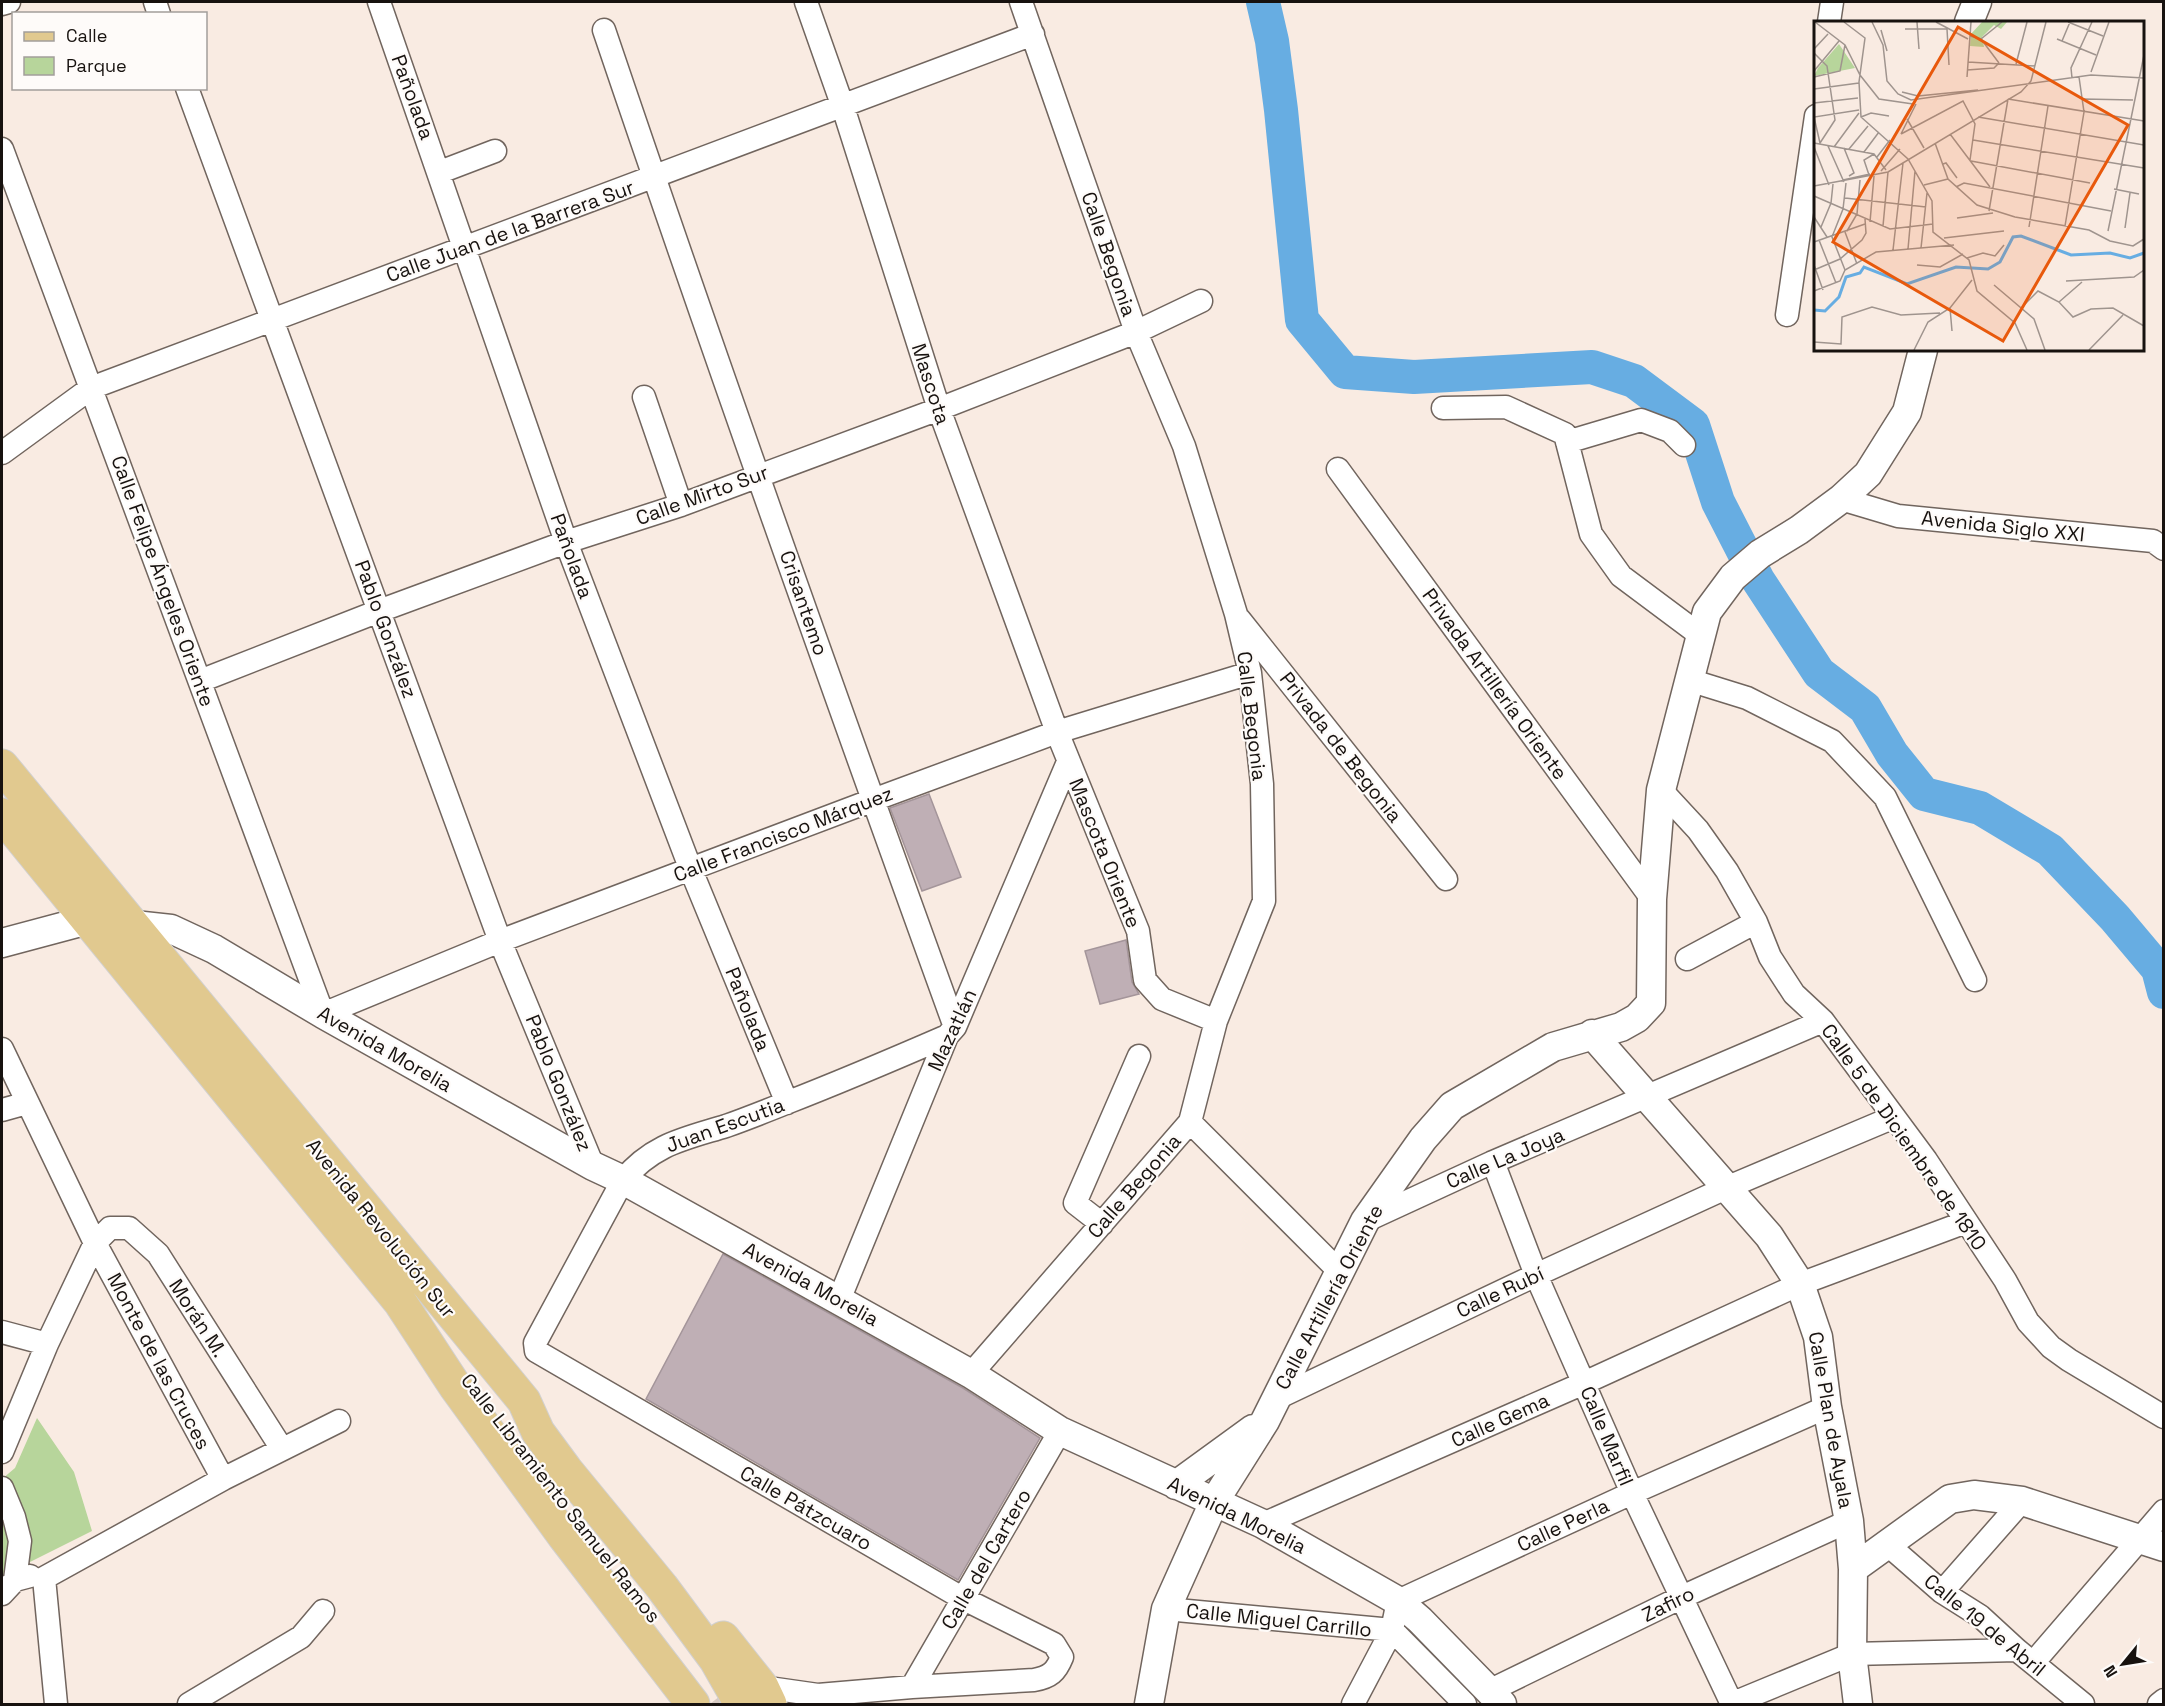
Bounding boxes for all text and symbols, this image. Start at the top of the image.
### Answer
legend [12,12,207,90]
inset map [1814,21,2144,351]
text: Calle [66,24,107,47]
street label: Pañolada [386,51,440,143]
text: Parque [66,54,127,77]
street label: Calle Juan de la Barrera Sur [382,174,638,288]
street label: Calle Begonia [1076,188,1142,320]
street label: Mascota [906,340,956,428]
street label: Calle Felipe Ángeles Oriente [105,452,221,710]
street label: Calle Mirto Sur [632,459,772,531]
street label: Avenida Siglo XXI [1920,505,2086,547]
street label: Pañolada [545,510,599,602]
street label: Crisantemo [774,547,834,659]
street label: Pablo González [349,556,423,702]
street label: Privada Artillería Oriente [1417,583,1573,785]
street label: Calle Begonia [1231,650,1273,782]
street label: Privada de Begonia [1274,666,1408,828]
street label: Mascota Oriente [1063,774,1147,932]
street label: Calle Francisco Márquez [670,780,896,888]
street label: Pañolada [719,963,777,1055]
street label: Mazatlán [922,985,982,1075]
street label: Avenida Morelia [313,1000,457,1098]
street label: Pablo González [520,1011,598,1155]
street label: Calle 5 de Diciembre de 1810 [1816,1019,1992,1255]
street label: Juan Escutia [662,1092,788,1158]
street label: Calle La Joya [1442,1121,1568,1195]
street label: Calle Begonia [1082,1128,1186,1244]
street label: Avenida Revolución Sur [301,1133,461,1323]
street label: Calle Artillería Oriente [1269,1200,1389,1394]
street label: Avenida Morelia [739,1236,883,1332]
street label: Calle Rubí [1452,1260,1548,1324]
street label: Monte de las Cruces [101,1268,217,1454]
street label: Morán M. [163,1274,233,1362]
street label: Calle Plan de Ayala [1803,1329,1859,1511]
street label: Calle Libramiento Samuel Ramos [455,1368,667,1628]
street label: Calle Marfil [1574,1382,1640,1490]
street label: Calle Gema [1447,1387,1553,1453]
street label: Calle Pátzcuaro [735,1460,877,1556]
street label: Avenida Morelia [1163,1470,1311,1560]
street label: Calle del Cartero [935,1484,1037,1634]
street label: Calle Perla [1513,1492,1613,1558]
street label: Calle 19 de Abril [1919,1568,2051,1682]
street label: Zafiro [1637,1580,1699,1628]
street label: Calle Miguel Carrillo [1185,1597,1373,1643]
north arrow [2093,1634,2153,1694]
text: N [2099,1661,2122,1681]

